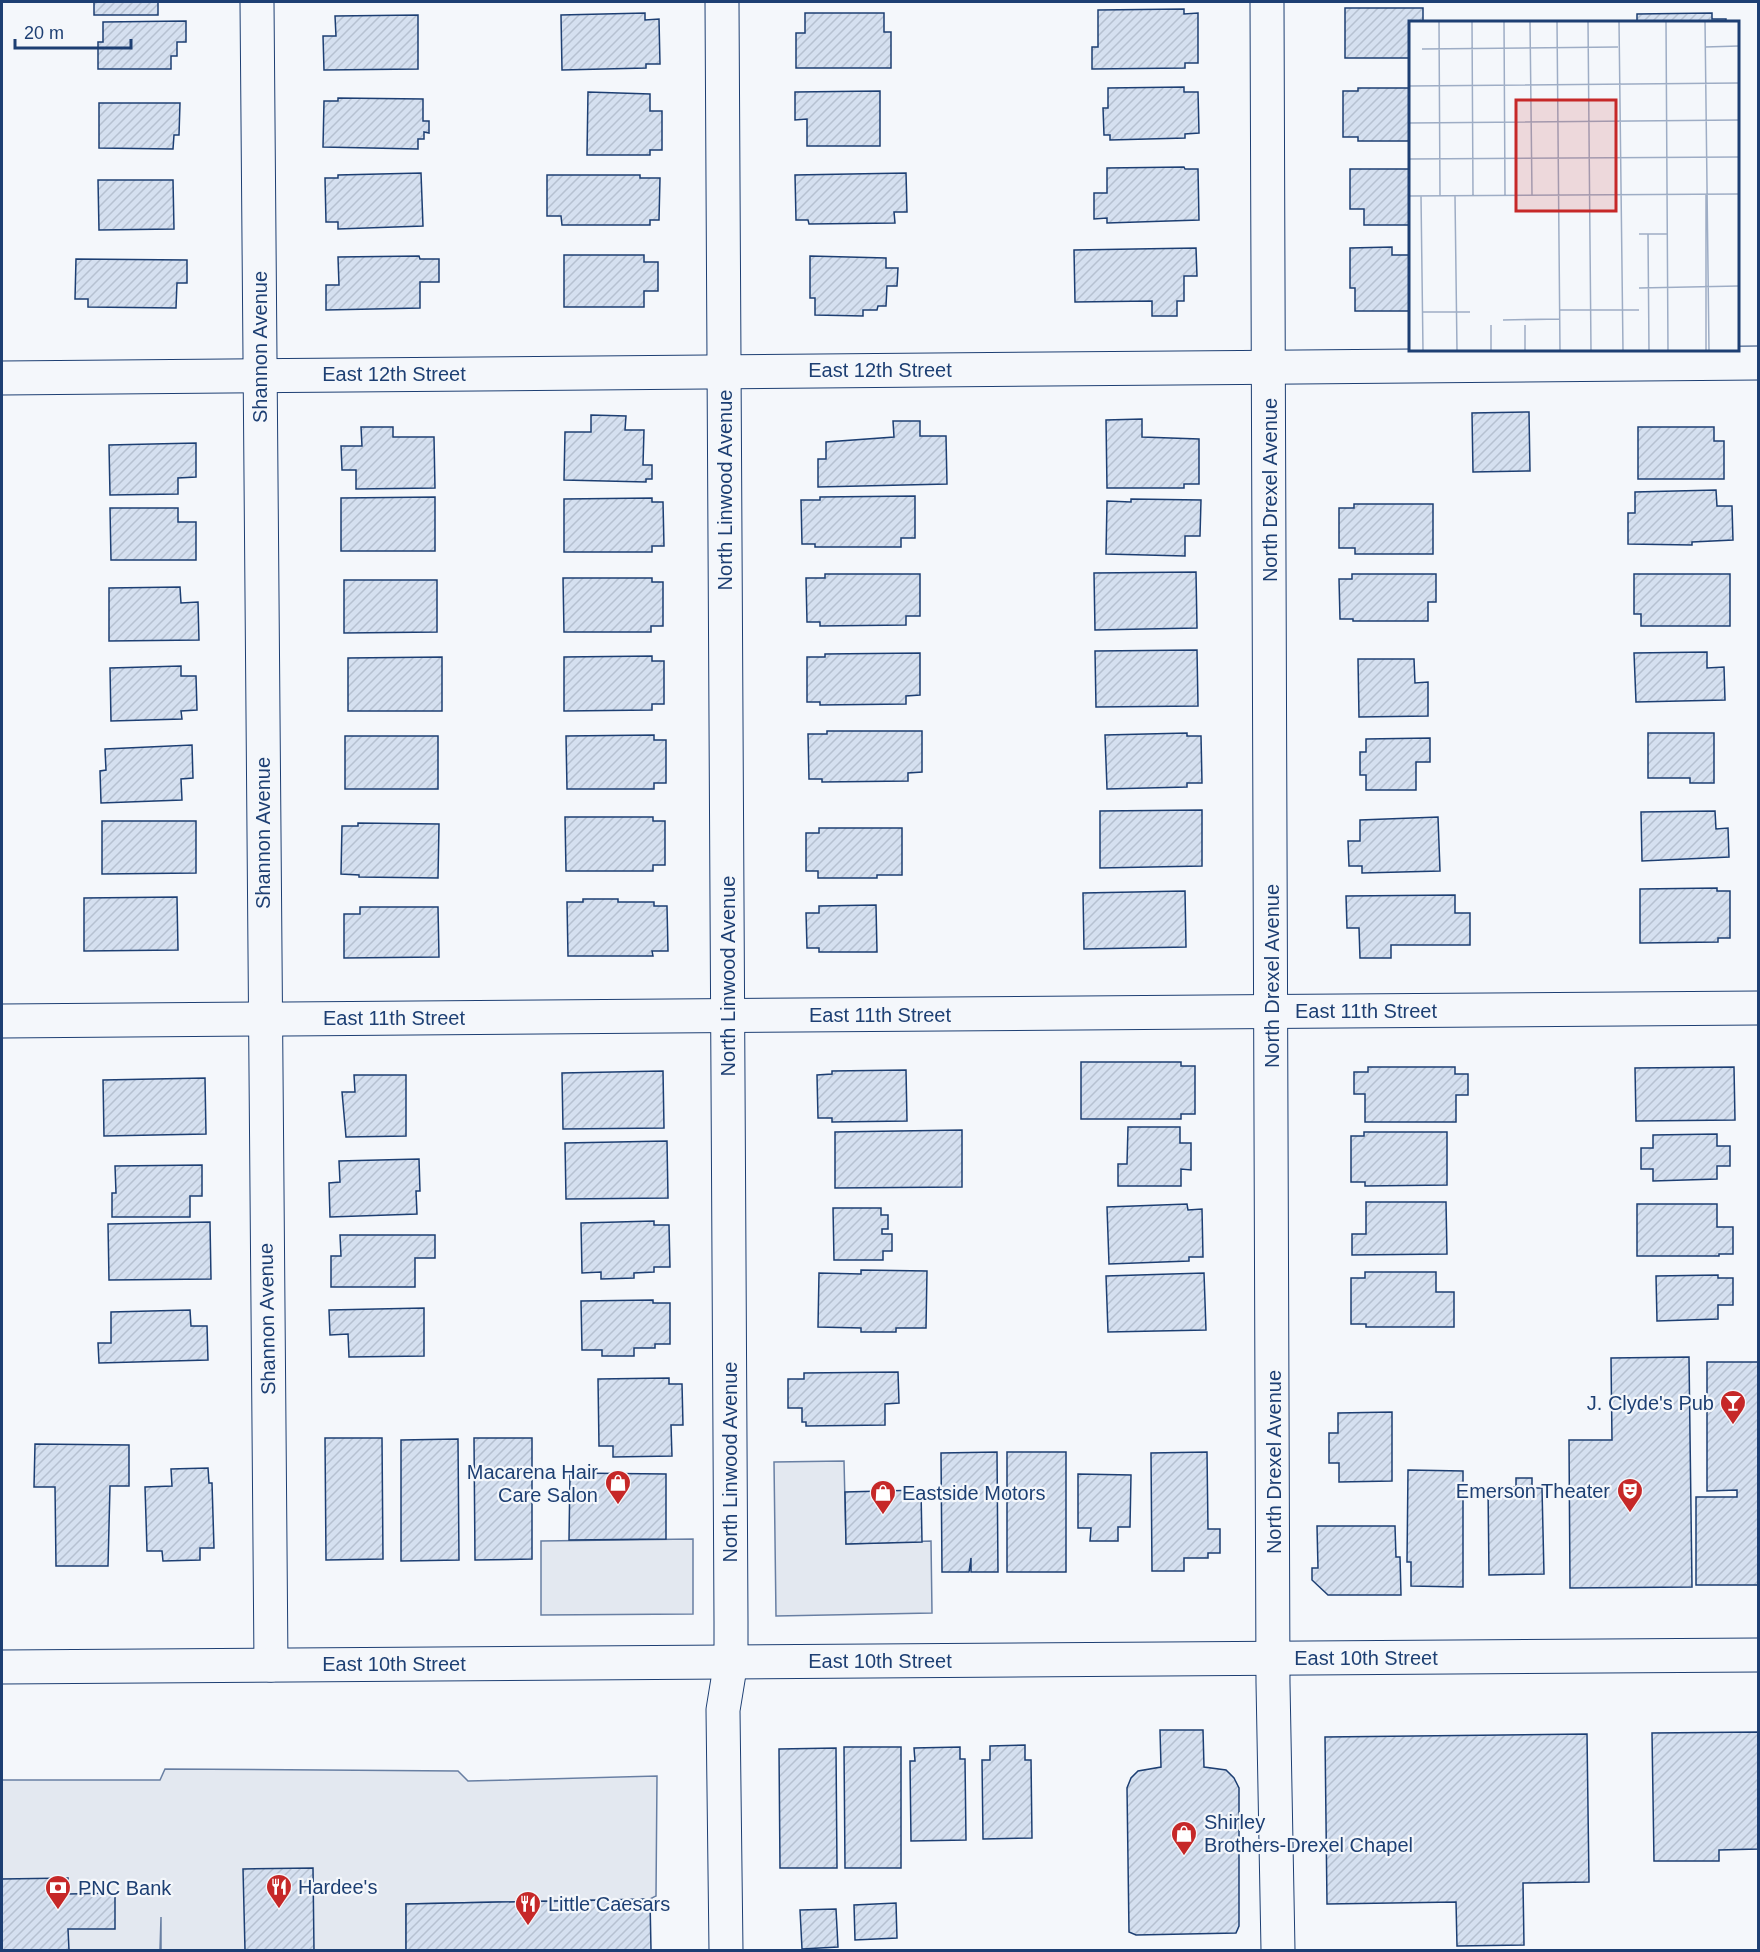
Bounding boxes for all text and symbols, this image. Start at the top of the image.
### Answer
scale bar [15,12,130,50]
inset map [1409,21,1739,351]
text: 20 m [24,23,64,43]
street label: Shannon Avenue [249,271,271,423]
street label: East 12th Street [808,359,952,381]
street label: East 12th Street [322,363,466,385]
street label: North Linwood Avenue [714,390,736,590]
street label: North Drexel Avenue [1259,398,1281,582]
street label: Shannon Avenue [252,757,274,909]
street label: North Linwood Avenue [717,876,739,1076]
street label: North Drexel Avenue [1261,884,1283,1068]
street label: East 11th Street [1295,1000,1437,1022]
street label: East 11th Street [809,1004,951,1026]
street label: East 11th Street [323,1007,465,1029]
street label: Shannon Avenue [255,1243,279,1395]
street label: North Linwood Avenue [719,1362,741,1562]
street label: North Drexel Avenue [1263,1370,1285,1554]
bar icon: J. Clyde's Pub [1718,1388,1748,1426]
place label: J. Clyde's Pub [1587,1392,1714,1414]
place label: Macarena Hair Care Salon [467,1461,598,1506]
shop icon: Macarena Hair Care Salon [603,1468,633,1506]
theatre icon: Emerson Theater [1615,1476,1645,1514]
shop icon: Eastside Motors [868,1478,898,1516]
place label: Emerson Theater [1456,1480,1610,1502]
place label: Eastside Motors [902,1482,1045,1504]
street label: East 10th Street [1294,1647,1438,1669]
street label: East 10th Street [808,1650,952,1672]
street label: East 10th Street [322,1653,466,1675]
place label: Shirley Brothers-Drexel Chapel [1204,1811,1413,1856]
shop icon: Shirley Brothers-Drexel Chapel [1169,1819,1199,1857]
restaurant icon: Hardee's [264,1872,294,1910]
bank icon: PNC Bank [43,1873,73,1911]
place label: Hardee's [298,1876,377,1898]
place label: PNC Bank [78,1877,172,1899]
restaurant icon: Little Caesars [513,1889,543,1927]
place label: Little Caesars [548,1893,670,1915]

